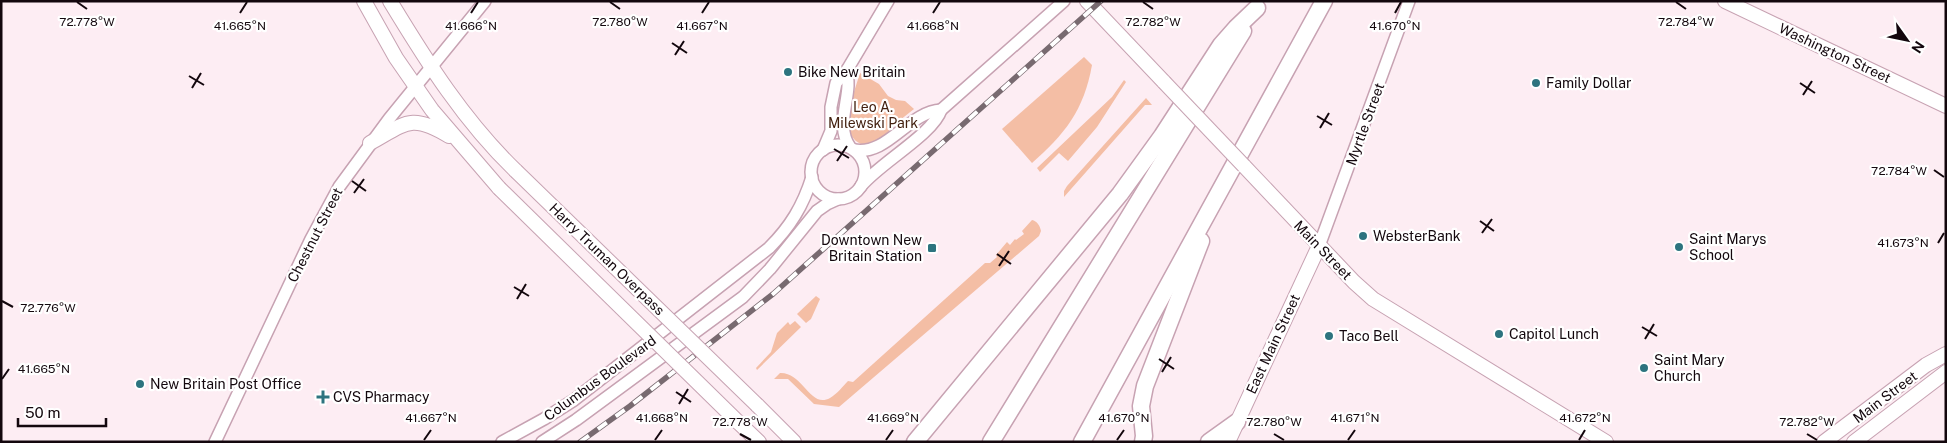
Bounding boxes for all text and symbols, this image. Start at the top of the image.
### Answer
text: 72.778°W [59,15,115,29]
text: 72.780°W [592,15,648,29]
text: 72.782°W [1125,15,1181,29]
text: 72.784°W [1658,15,1714,29]
north arrow [1882,15,1932,65]
text: 41.665°N [214,19,266,33]
text: 41.666°N [445,19,497,33]
text: 41.667°N [676,19,728,33]
text: 41.668°N [907,19,959,33]
text: 41.670°N [1369,19,1421,33]
street label: Washington Street [1777,20,1893,86]
text: N [1908,38,1928,56]
place label: Bike New Britain [798,64,905,80]
marker: Bike New Britain [782,66,794,78]
place label: Family Dollar [1546,75,1631,91]
marker: Family Dollar [1530,77,1542,89]
street label: Myrtle Street [1343,81,1387,167]
park label: Leo A. Milewski Park [828,99,918,131]
text: 72.784°W [1871,164,1927,178]
street label: Chestnut Street [284,185,346,285]
street label: Harry Truman Overpass [546,200,668,318]
street label: Main Street [1291,217,1355,283]
place label: WebsterBank [1373,228,1461,244]
marker: WebsterBank [1357,230,1369,242]
place label: Saint Marys School [1689,231,1766,263]
place label: Downtown New Britain Station [821,232,922,264]
text: 41.673°N [1877,236,1929,250]
marker: Saint Marys School [1673,241,1685,253]
marker: Downtown New Britain Station [926,242,938,254]
street label: East Main Street [1243,292,1303,396]
text: 72.776°W [20,301,76,315]
place label: Capitol Lunch [1509,326,1599,342]
place label: Taco Bell [1339,328,1399,344]
marker: Capitol Lunch [1493,328,1505,340]
marker: Taco Bell [1323,330,1335,342]
street label: Columbus Boulevard [541,332,659,424]
place label: Saint Mary Church [1654,352,1725,384]
text: 41.665°N [18,362,70,376]
marker: Saint Mary Church [1638,362,1650,374]
street label: Main Street [1850,368,1920,426]
place label: New Britain Post Office [150,376,301,392]
marker: New Britain Post Office [134,378,146,390]
place label: CVS Pharmacy [333,389,430,405]
marker: CVS Pharmacy [317,391,329,403]
scale bar [18,396,105,428]
text: 50 m [25,404,60,421]
text: 41.667°N [405,411,457,425]
text: 41.668°N [636,411,688,425]
text: 41.669°N [867,411,919,425]
text: 41.670°N [1098,411,1150,425]
text: 41.671°N [1330,411,1380,425]
text: 41.672°N [1559,411,1611,425]
text: 72.778°W [712,415,768,429]
text: 72.780°W [1246,415,1302,429]
text: 72.782°W [1779,415,1835,429]

